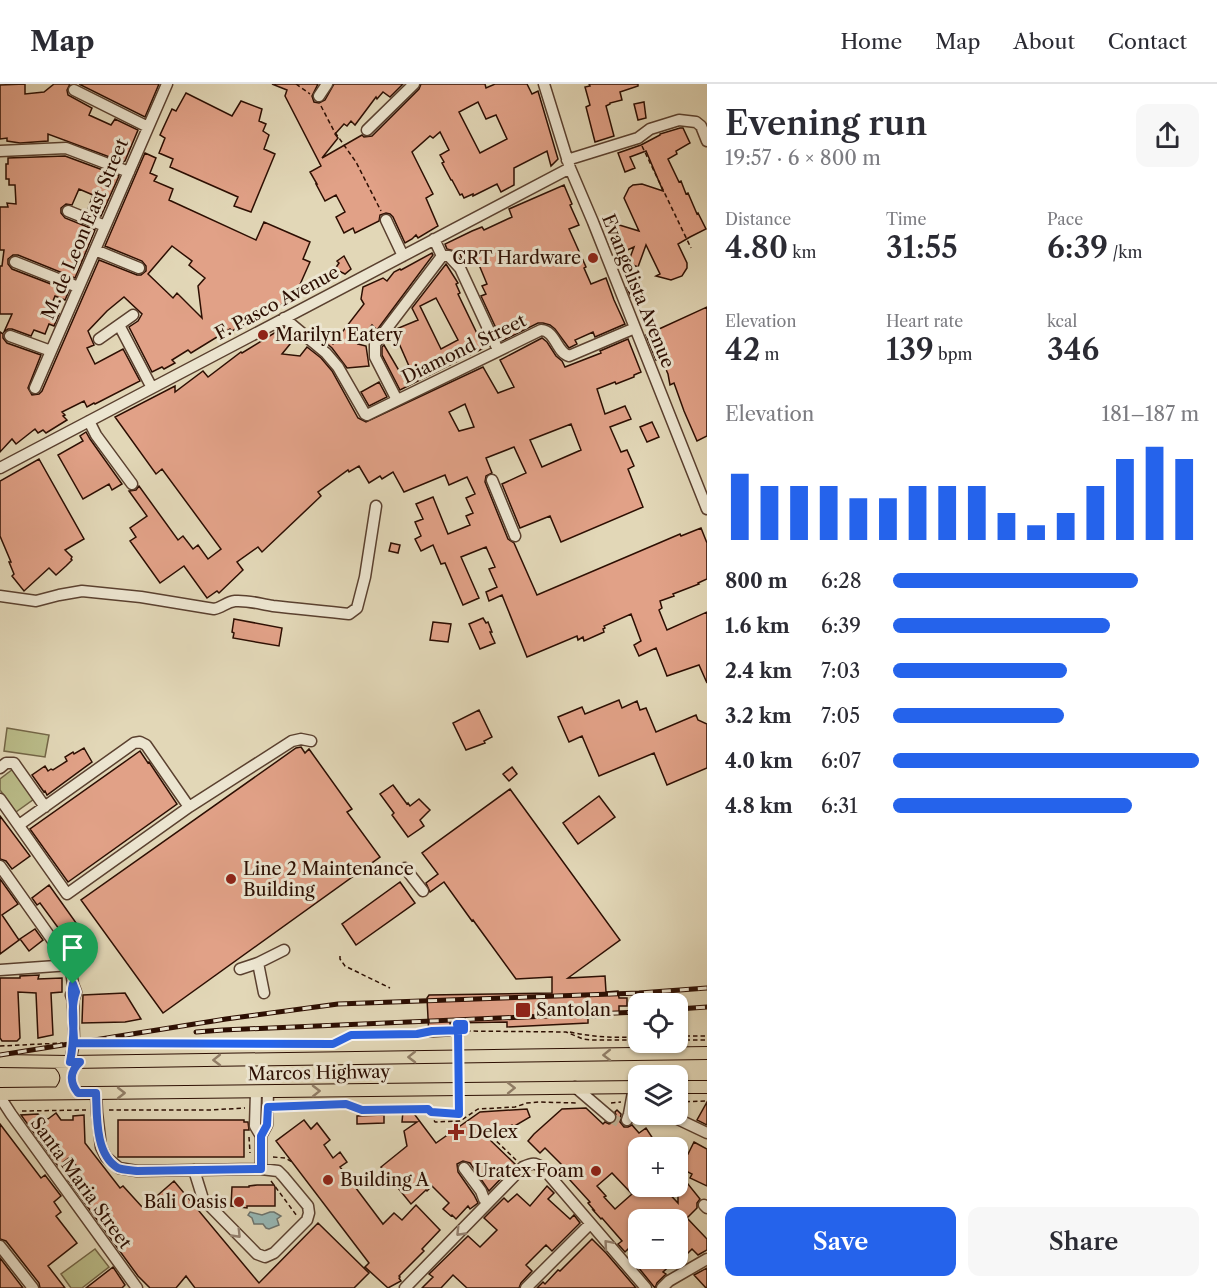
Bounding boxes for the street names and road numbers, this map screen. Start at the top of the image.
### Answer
street label: M. de Leon East Street [37,135,133,323]
street label: Evangelista Avenue [597,211,679,371]
street label: F. Pasco Avenue [211,261,343,345]
street label: Diamond Street [398,309,530,389]
street label: Marcos Highway [247,1061,391,1085]
street label: Santa Maria Street [26,1113,137,1254]

